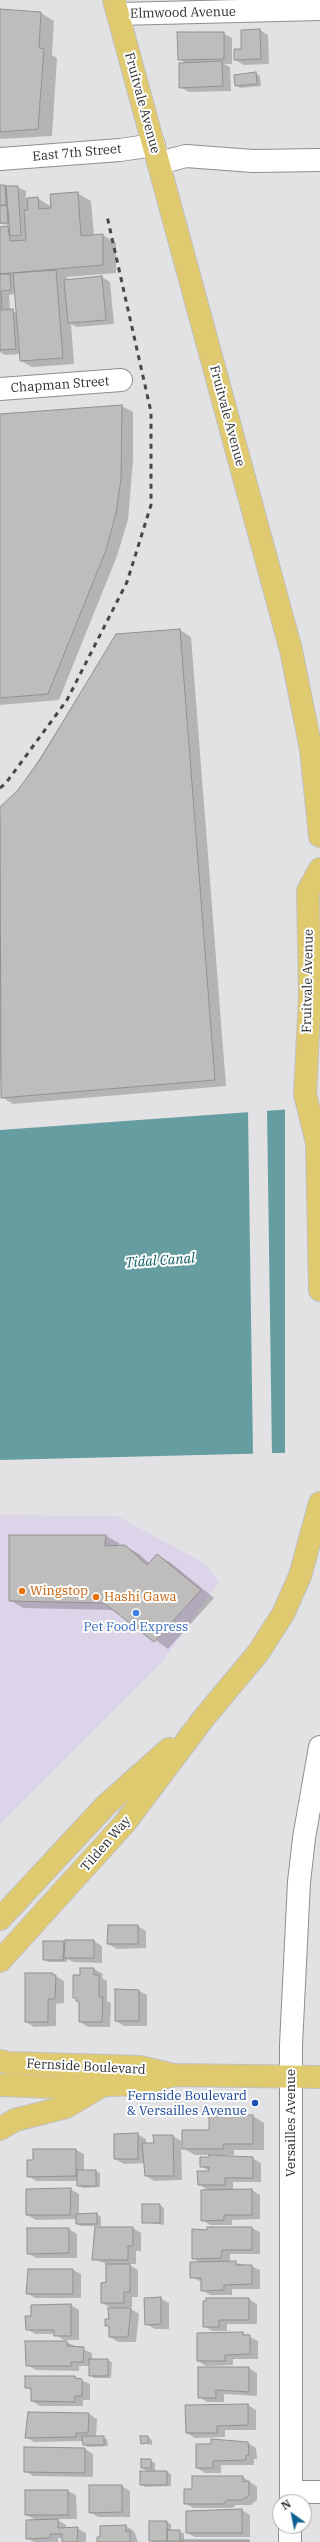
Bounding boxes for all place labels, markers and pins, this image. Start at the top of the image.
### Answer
place label: Wingstop [30,1583,88,1599]
marker: Wingstop [17,1586,27,1596]
place label: Hashi Gawa [104,1589,176,1605]
marker: Hashi Gawa [91,1592,101,1602]
marker: Pet Food Express [131,1608,141,1618]
place label: Pet Food Express [84,1619,188,1635]
place label: Fernside Boulevard & Versailles Avenue [127,2088,247,2119]
marker: Fernside Boulevard & Versailles Avenue [250,2098,260,2108]

